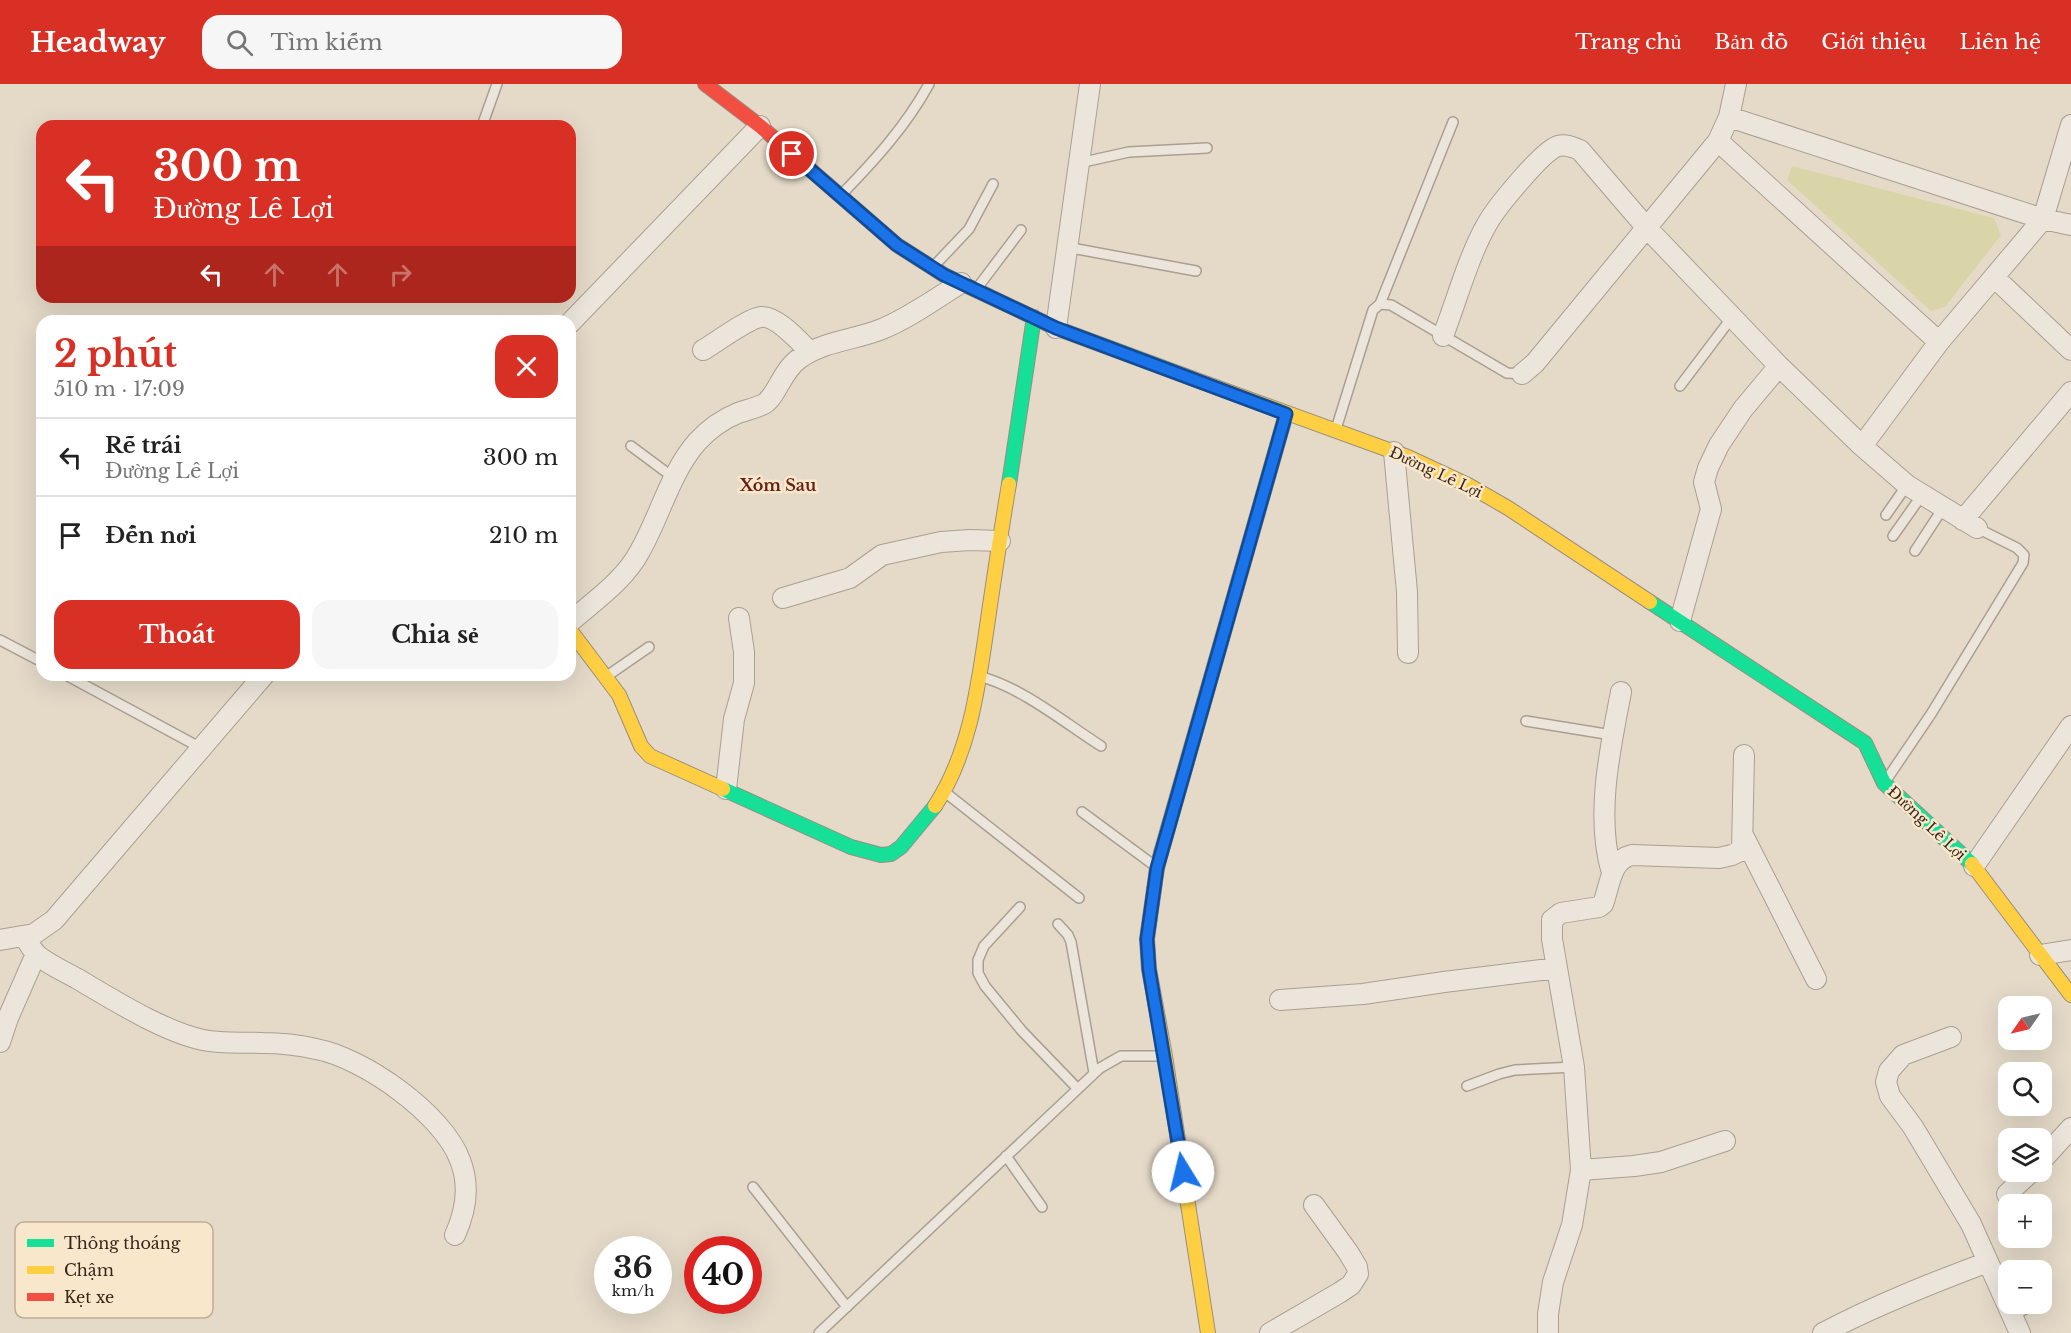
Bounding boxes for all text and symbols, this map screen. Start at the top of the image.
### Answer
search box [202,15,622,69]
text: Headway [30,25,166,60]
icon: search [223,26,256,59]
text: Tìm kiếm [271,29,383,56]
text: Trang chủ [1575,29,1681,55]
text: Bản đồ [1714,29,1788,55]
text: Giới thiệu [1821,29,1927,55]
text: Liên hệ [1960,29,2041,55]
pin [766,128,817,179]
icon: arrive [775,137,808,170]
text: 300 m [153,140,301,192]
icon: left [54,144,132,222]
text: Đường Lê Lợi [153,192,334,225]
icon: left [195,258,228,291]
icon: ahead [258,258,291,291]
icon: ahead [321,258,354,291]
icon: right [384,258,417,291]
text: 2 phút [54,332,177,377]
button: close [495,335,558,398]
text: 510 m · 17:09 [54,377,185,401]
text: Rẽ trái [105,432,181,459]
icon: left [54,441,87,474]
street label: Đường Lê Lợi [1386,442,1486,502]
text: 300 m [483,444,558,471]
text: Đường Lê Lợi [105,459,239,483]
district label: Xóm Sau [739,475,817,495]
icon: arrive [54,519,87,552]
text: Đến nơi [105,522,196,549]
text: 210 m [489,522,558,549]
button: Thoát [54,600,300,669]
button: Chia sẻ [312,600,558,669]
street label: Đường Lê Lợi [1884,782,1970,864]
north arrow [1998,996,2052,1050]
map controls [1998,996,2052,1314]
button: search [1998,1062,2052,1116]
button: layers [1998,1128,2052,1182]
position arrow [1151,1140,1215,1204]
button: + [1998,1194,2052,1248]
legend [15,1222,213,1318]
text: Thông thoáng [64,1233,181,1253]
speed limit sign: 40 [684,1236,762,1314]
text: 36 [613,1249,653,1286]
text: Chậm [64,1260,114,1280]
button: − [1998,1260,2052,1314]
text: km/h [612,1281,654,1300]
text: Kẹt xe [64,1287,114,1307]

